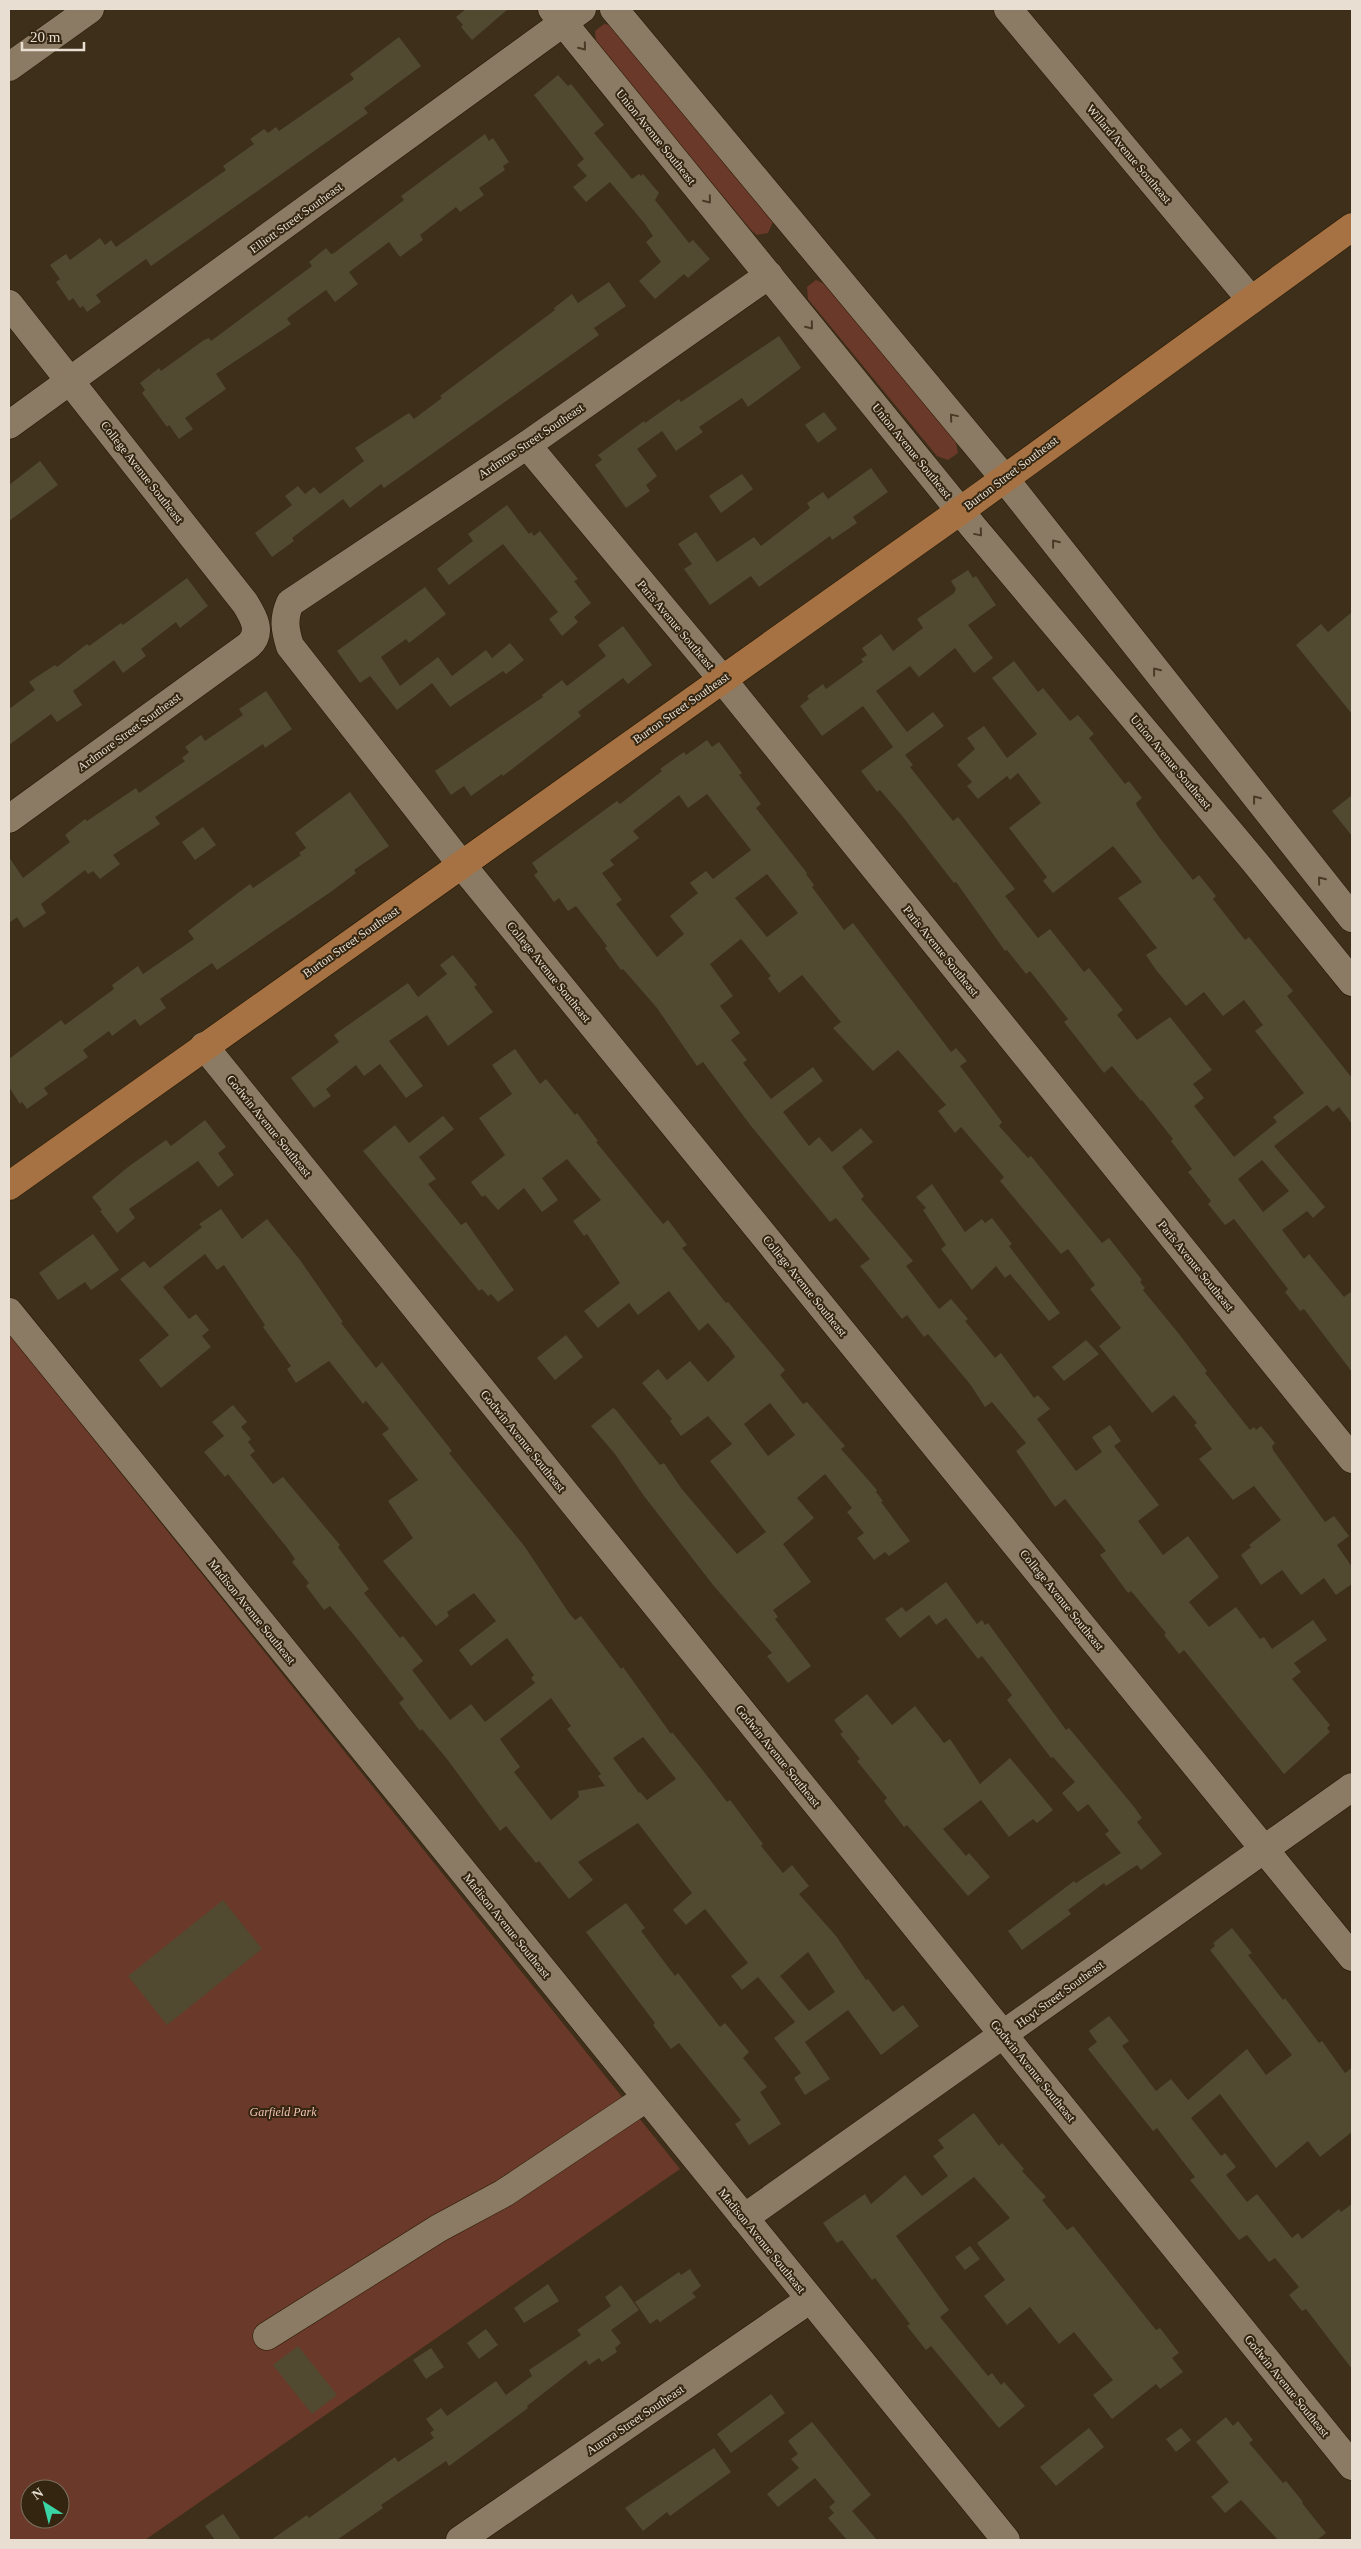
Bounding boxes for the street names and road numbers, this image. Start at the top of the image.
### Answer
street label: Union Avenue Southeast [613,87,699,188]
street label: Willard Avenue Southeast [1084,102,1175,207]
street label: Elliott Street Southeast [247,179,345,256]
street label: Ardmore Street Southeast [476,400,587,481]
street label: Union Avenue Southeast [869,401,955,502]
street label: College Avenue Southeast [98,418,187,526]
street label: Burton Street Southeast [961,433,1061,513]
street label: Paris Avenue Southeast [635,577,718,673]
street label: Burton Street Southeast [630,669,732,746]
street label: Ardmore Street Southeast [75,690,184,774]
street label: Union Avenue Southeast [1128,712,1215,812]
street label: Burton Street Southeast [300,903,402,980]
street label: Paris Avenue Southeast [900,903,982,1000]
street label: College Avenue Southeast [504,919,594,1026]
street label: Godwin Avenue Southeast [224,1072,315,1180]
street label: Paris Avenue Southeast [1155,1218,1237,1315]
street label: College Avenue Southeast [760,1233,850,1340]
street label: Godwin Avenue Southeast [478,1387,569,1495]
street label: College Avenue Southeast [1017,1547,1107,1654]
street label: Madison Avenue Southeast [206,1557,299,1668]
street label: Godwin Avenue Southeast [733,1702,824,1810]
street label: Madison Avenue Southeast [461,1871,554,1982]
street label: Hoyt Street Southeast [1014,1957,1107,2030]
street label: Godwin Avenue Southeast [988,2017,1079,2125]
street label: Madison Avenue Southeast [716,2186,809,2297]
street label: Godwin Avenue Southeast [1242,2332,1333,2440]
street label: Aurora Street Southeast [584,2382,687,2458]

